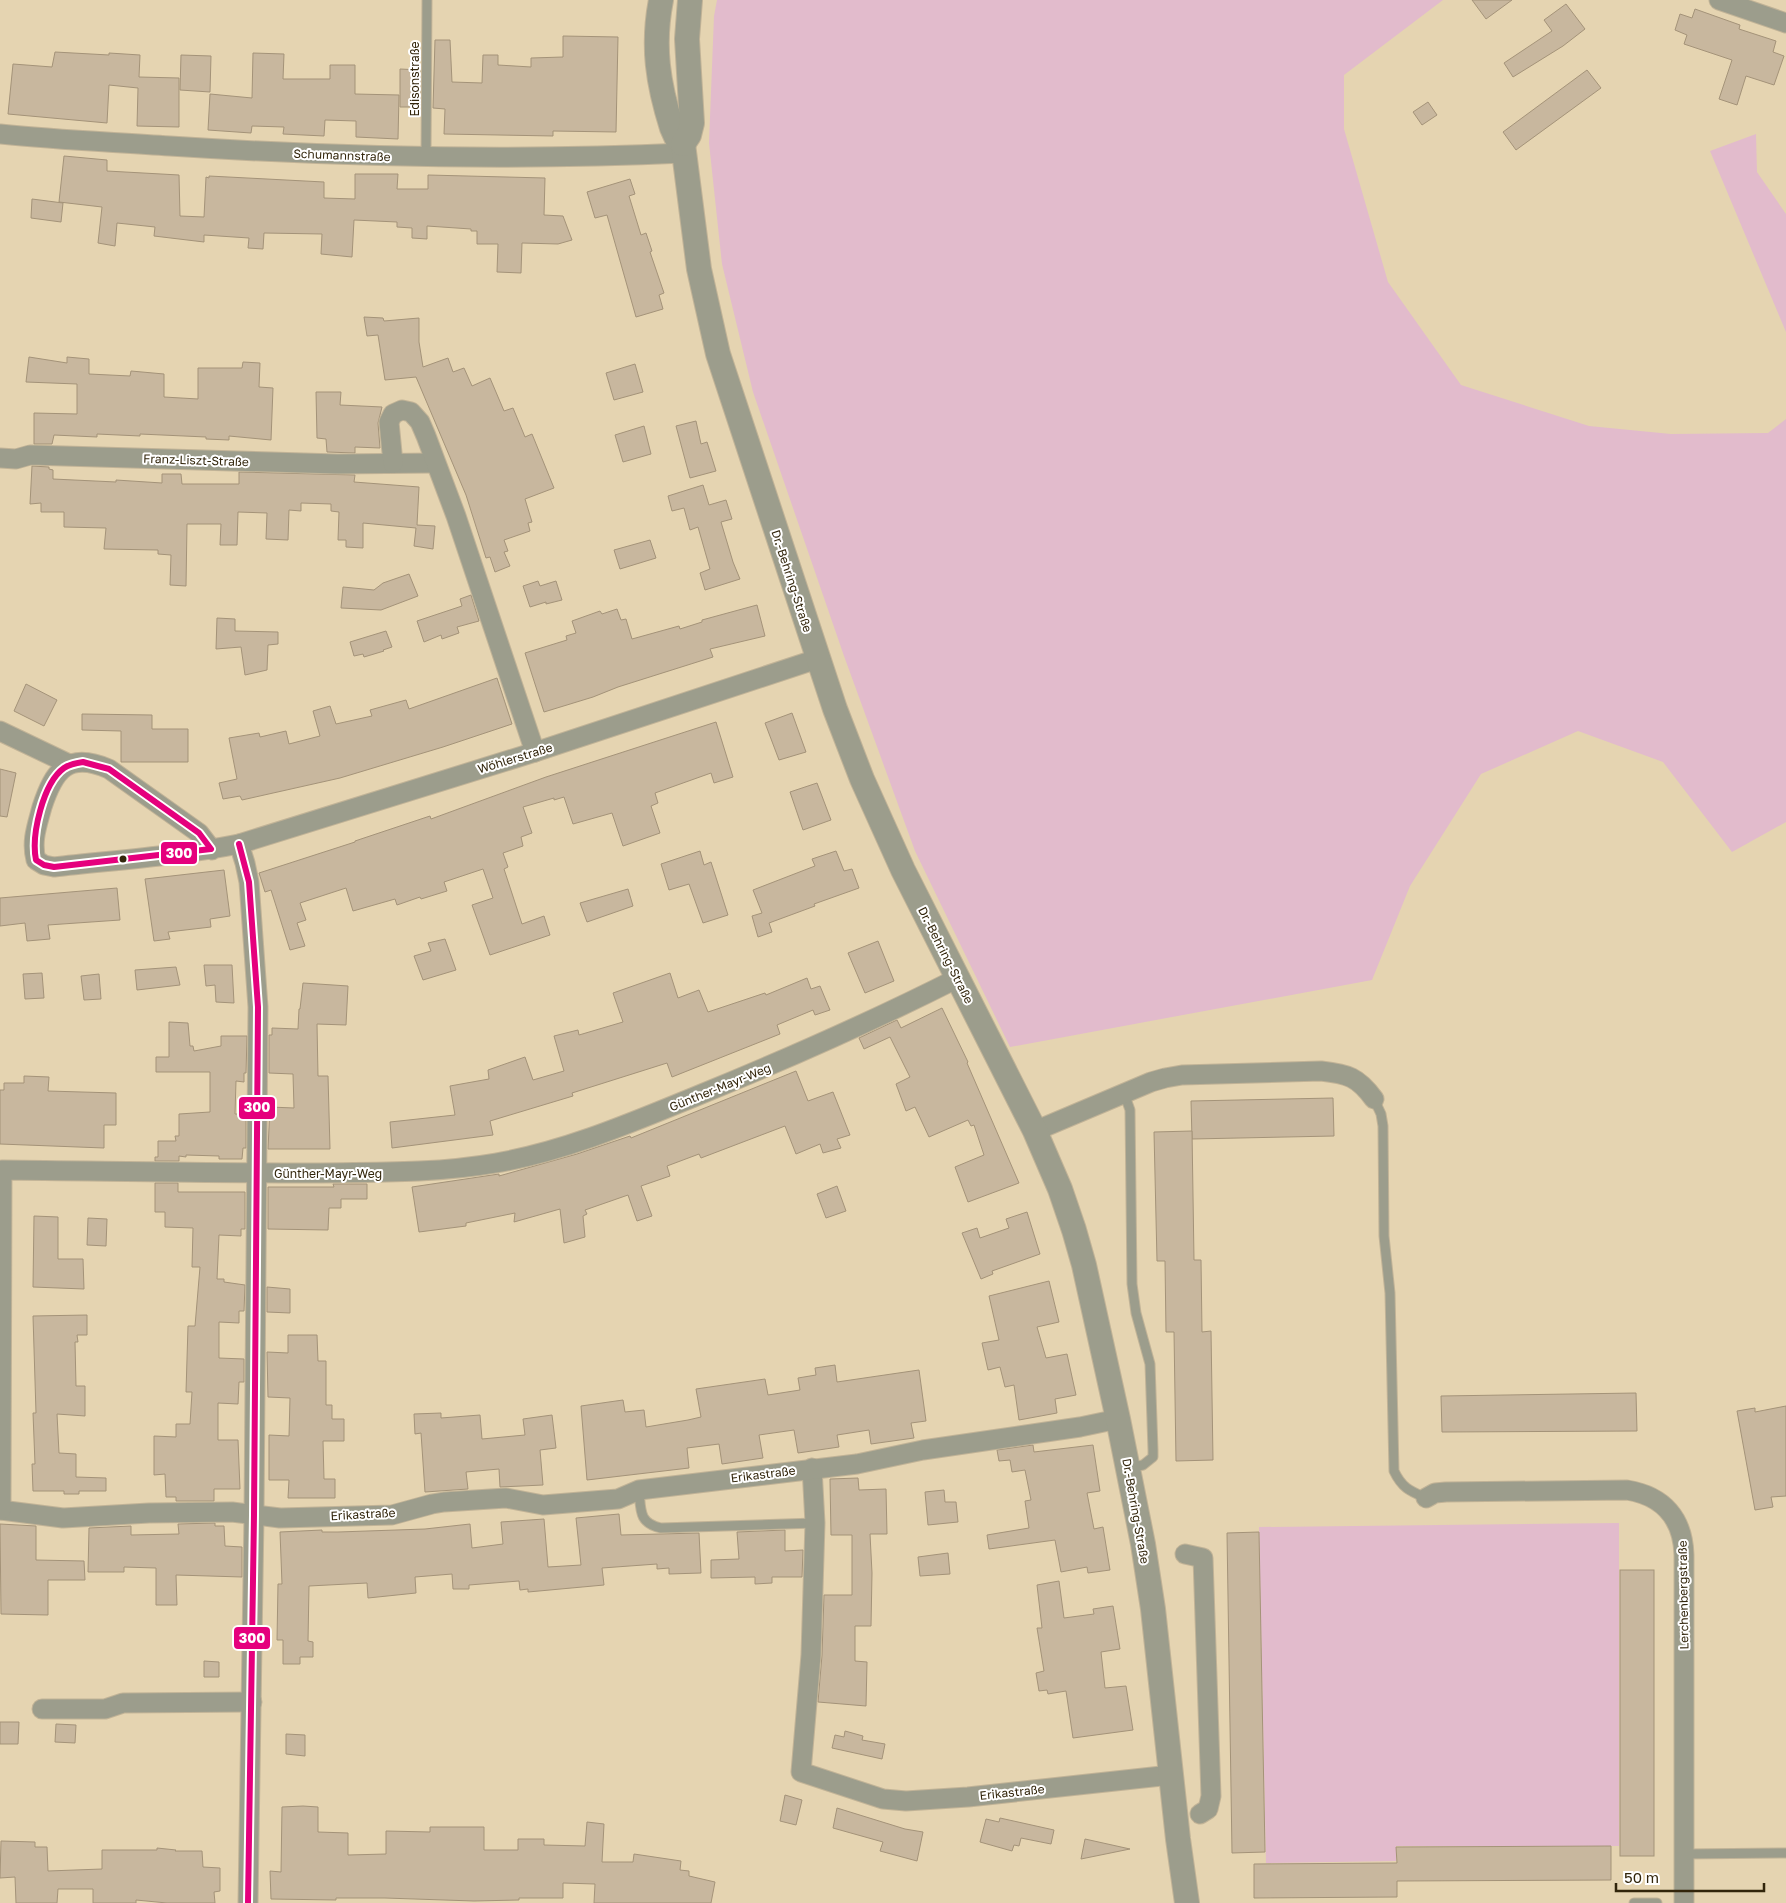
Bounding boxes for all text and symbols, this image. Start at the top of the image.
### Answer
street label: Edisonstraße [407,41,422,117]
street label: Schumannstraße [293,146,391,164]
street label: Franz-Liszt-Straße [143,451,249,469]
street label: Dr.-Behring-Straße [768,528,816,634]
street label: Wöhlerstraße [476,740,554,776]
line badge: 300 [160,841,198,865]
text: 300 [166,844,192,861]
unlabelled marker [118,854,128,864]
street label: Dr.-Behring-Straße [915,904,977,1006]
street label: Günther-Mayr-Weg [667,1060,773,1114]
line badge: 300 [238,1096,276,1120]
text: 300 [244,1098,270,1115]
street label: Günther-Mayr-Weg [274,1166,382,1181]
street label: Dr.-Behring-Straße [1119,1457,1153,1565]
street label: Erikastraße [730,1463,796,1485]
street label: Erikastraße [330,1505,396,1523]
street label: Lerchenbergstraße [1675,1540,1691,1650]
line badge: 300 [233,1626,271,1650]
text: 300 [239,1629,265,1646]
street label: Erikastraße [979,1781,1045,1803]
scale bar [1616,1860,1764,1892]
text: 50 m [1624,1868,1659,1886]

